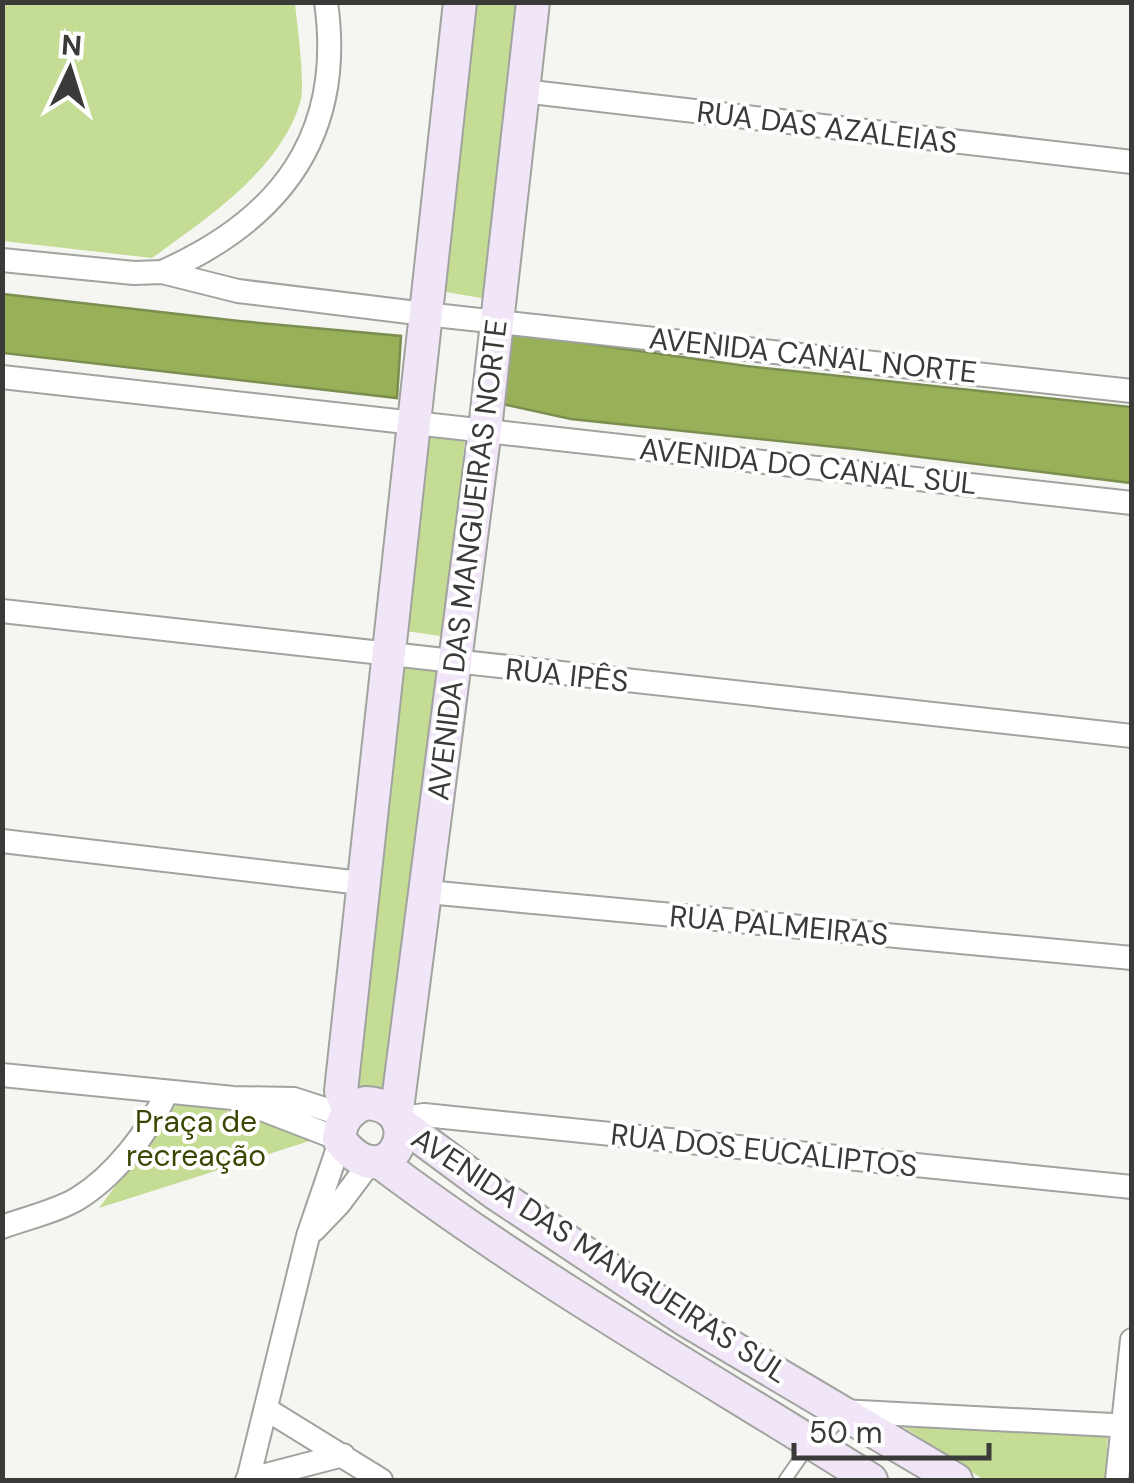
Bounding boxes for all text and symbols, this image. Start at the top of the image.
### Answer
north arrow [20,20,120,120]
text: N [60,26,83,65]
street label: RUA DAS AZALEIAS [695,92,959,162]
street label: AVENIDA DAS MANGUEIRAS NORTE [418,317,516,803]
street label: AVENIDA CANAL NORTE [647,318,979,392]
street label: AVENIDA DO CANAL SUL [637,429,979,503]
street label: RUA IPÊS [504,649,630,701]
street label: RUA PALMEIRAS [668,896,890,954]
park label: Praça de recreação [126,1102,266,1175]
street label: RUA DOS EUCALIPTOS [609,1115,919,1185]
street label: AVENIDA DAS MANGUEIRAS SUL [404,1118,796,1392]
scale bar [794,1398,989,1460]
text: 50 m [809,1413,883,1452]

